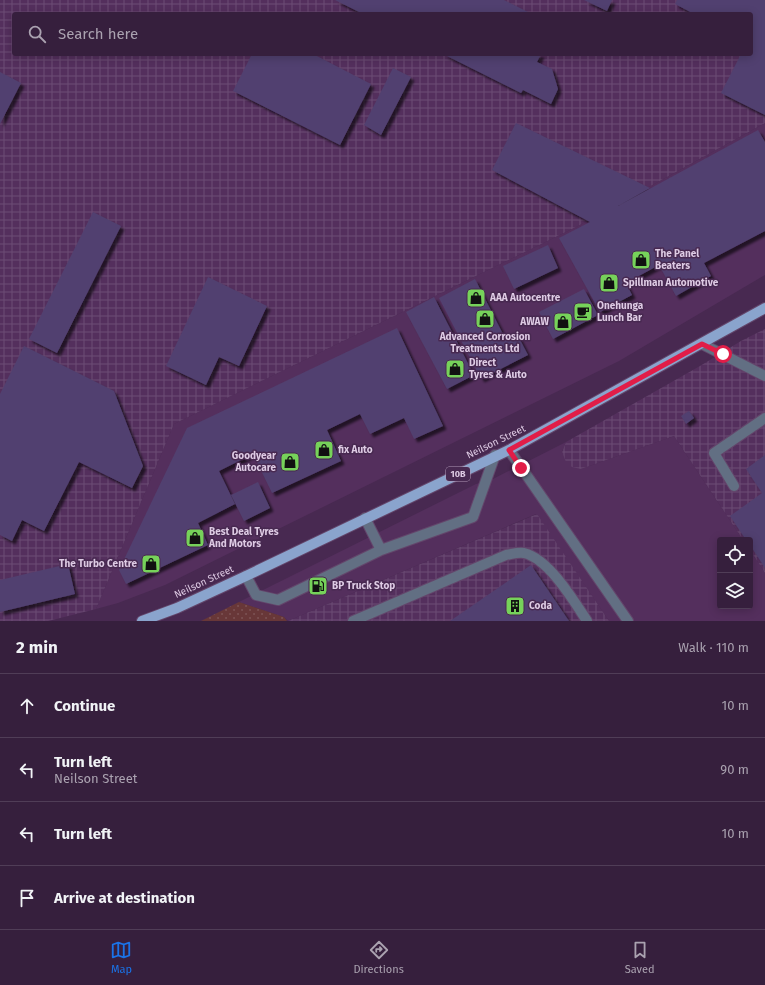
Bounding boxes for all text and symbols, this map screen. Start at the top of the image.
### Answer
search box [12,12,753,56]
icon: search [26,23,48,45]
text: Search here [58,25,138,43]
place label: The Panel Beaters [655,248,699,272]
shop icon: The Panel Beaters [630,249,652,271]
shop icon: Spillman Automotive [598,272,620,294]
place label: Spillman Automotive [623,277,719,289]
shop icon: AAA Autocentre [465,287,487,309]
place label: AAA Autocentre [489,292,561,304]
place label: Onehunga Lunch Bar [597,300,644,324]
cafe icon: Onehunga Lunch Bar [572,301,594,323]
shop icon: Advanced Corrosion Treatments Ltd [474,308,496,330]
shop icon: AWAW [552,311,574,333]
place label: AWAW [519,316,550,328]
place label: Advanced Corrosion Treatments Ltd [439,331,531,355]
route start [714,345,732,363]
place label: Direct Tyres & Auto [469,357,527,381]
shop icon: Direct Tyres & Auto [444,358,466,380]
street label: Neilson Street [465,422,528,461]
shop icon: fix Auto [313,439,335,461]
place label: fix Auto [338,444,373,456]
place label: Goodyear Autocare [232,450,277,474]
shop icon: Goodyear Autocare [279,451,301,473]
route end [512,459,530,477]
road number: 10B [446,467,470,481]
place label: Best Deal Tyres And Motors [208,526,279,550]
shop icon: Best Deal Tyres And Motors [184,527,206,549]
map controls [717,537,753,609]
button: locate [717,537,753,573]
shop icon: The Turbo Centre [140,553,162,575]
place label: The Turbo Centre [59,558,137,570]
street label: Neilson Street [172,563,236,601]
button: layers [717,573,753,609]
fuel station icon: BP Truck Stop [307,575,329,597]
place label: BP Truck Stop [332,580,395,592]
building icon: Coda [504,595,526,617]
place label: Coda [529,600,552,612]
text: 2 min [16,637,58,658]
text: Walk · 110 m [678,640,749,655]
icon: ahead [16,695,38,717]
text: Continue [54,697,115,715]
text: 10 m [722,698,749,713]
text: Turn left [54,753,112,771]
icon: left [16,759,38,781]
text: 90 m [720,762,749,777]
text: Neilson Street [54,771,137,786]
icon: left [16,823,38,845]
text: Turn left [54,825,112,843]
text: 10 m [722,826,749,841]
icon: arrive [16,887,38,909]
text: Arrive at destination [54,889,195,907]
tab: Map [110,939,132,976]
tab: Directions [353,939,404,976]
tab: Saved [625,939,655,976]

